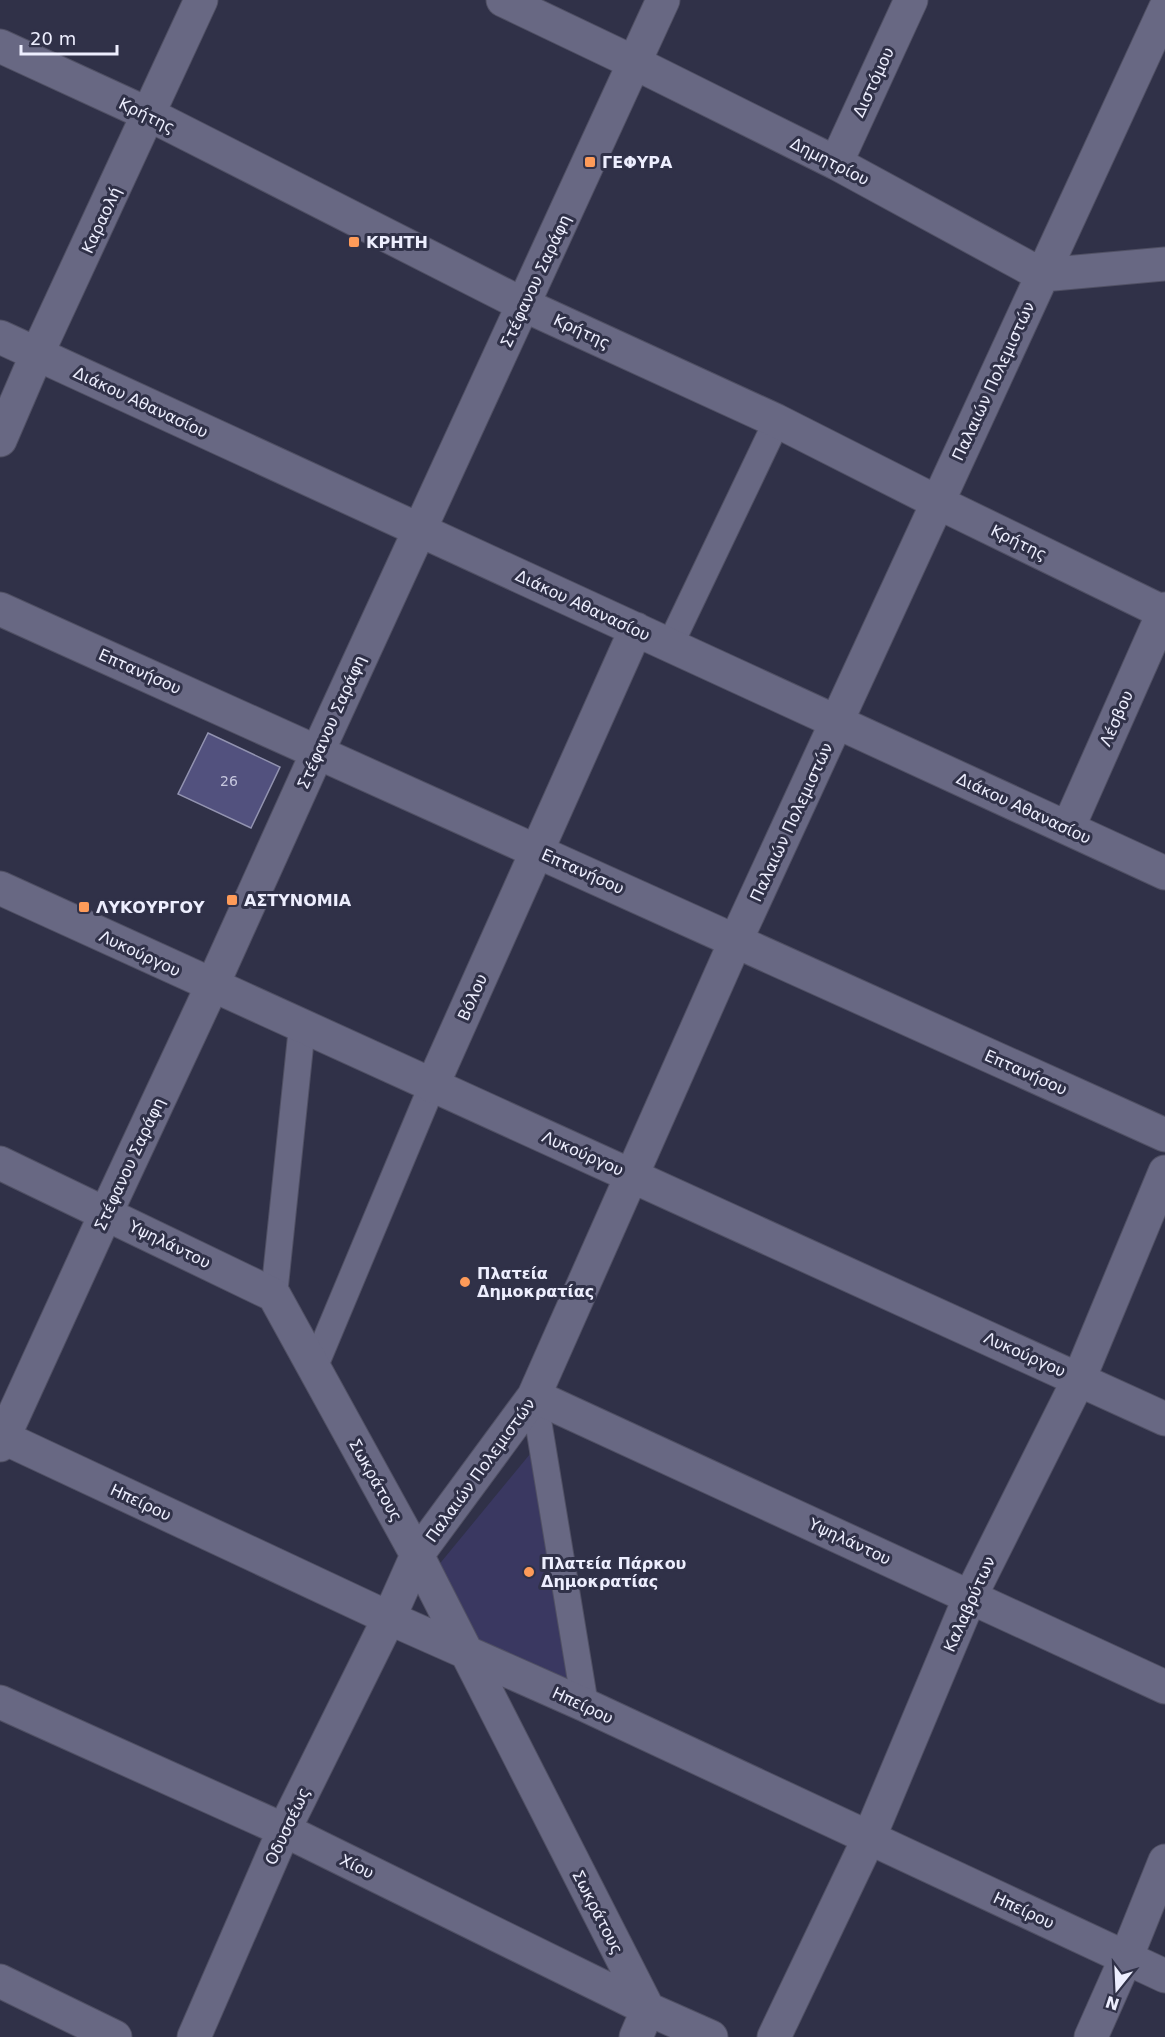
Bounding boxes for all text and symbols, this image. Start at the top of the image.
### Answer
scale bar [21,18,117,56]
text: 20 m [30,28,76,49]
street label: Διστόμου [849,44,898,120]
street label: Κρήτης [116,94,178,137]
street label: Δημητρίου [787,134,872,189]
place label: ΓΕΦΥΡΑ [602,153,673,172]
marker: ΓΕΦΥΡΑ [583,155,597,169]
street label: Καραολή [78,184,125,256]
street label: Στέφανου Σαράφη [496,212,575,351]
place label: ΚΡΗΤΗ [366,233,428,252]
marker: ΚΡΗΤΗ [347,235,361,249]
street label: Παλαιών Πολεμιστών [948,299,1039,464]
street label: Κρήτης [551,310,613,353]
street label: Διάκου Αθανασίου [71,363,211,442]
street label: Κρήτης [988,521,1050,564]
street label: Διάκου Αθανασίου [513,566,653,645]
street label: Επτανήσου [96,645,184,698]
street label: Στέφανου Σαράφη [293,652,370,792]
street label: Λέσβου [1096,687,1137,749]
street label: Παλαιών Πολεμιστών [746,740,837,905]
street label: Διάκου Αθανασίου [954,769,1094,848]
house number: 26 [220,773,238,789]
street label: Επτανήσου [539,845,627,898]
place label: ΑΣΤΥΝΟΜΙΑ [244,891,352,910]
marker: ΑΣΤΥΝΟΜΙΑ [225,893,239,907]
place label: ΛΥΚΟΥΡΓΟΥ [96,898,205,917]
marker: ΛΥΚΟΥΡΓΟΥ [77,900,91,914]
street label: Λυκούργου [96,926,183,981]
street label: Βόλου [454,971,491,1024]
street label: Επτανήσου [982,1046,1070,1099]
street label: Στέφανου Σαράφη [90,1095,169,1234]
street label: Λυκούργου [539,1127,627,1180]
street label: Υψηλάντου [125,1216,214,1272]
place label: Πλατεία Δημοκρατίας [477,1264,594,1301]
marker: Πλατεία Δημοκρατίας [458,1275,472,1289]
street label: Λυκούργου [981,1328,1069,1381]
street label: Παλαιών Πολεμιστών [422,1395,539,1546]
street label: Σωκράτους [345,1436,406,1525]
street label: Ηπείρου [107,1480,174,1525]
street label: Υψηλάντου [805,1514,894,1569]
street label: Καλαβρύτων [940,1553,999,1655]
place label: Πλατεία Πάρκου Δημοκρατίας [541,1554,687,1591]
marker: Πλατεία Πάρκου Δημοκρατίας [522,1565,536,1579]
street label: Ηπείρου [549,1683,616,1728]
street label: Οδυσσέως [261,1784,314,1868]
street label: Χίου [337,1850,377,1883]
street label: Σωκράτους [568,1867,627,1957]
street label: Ηπείρου [990,1888,1057,1933]
north arrow [1087,1959,1147,2019]
text: N [1103,1992,1122,2014]

